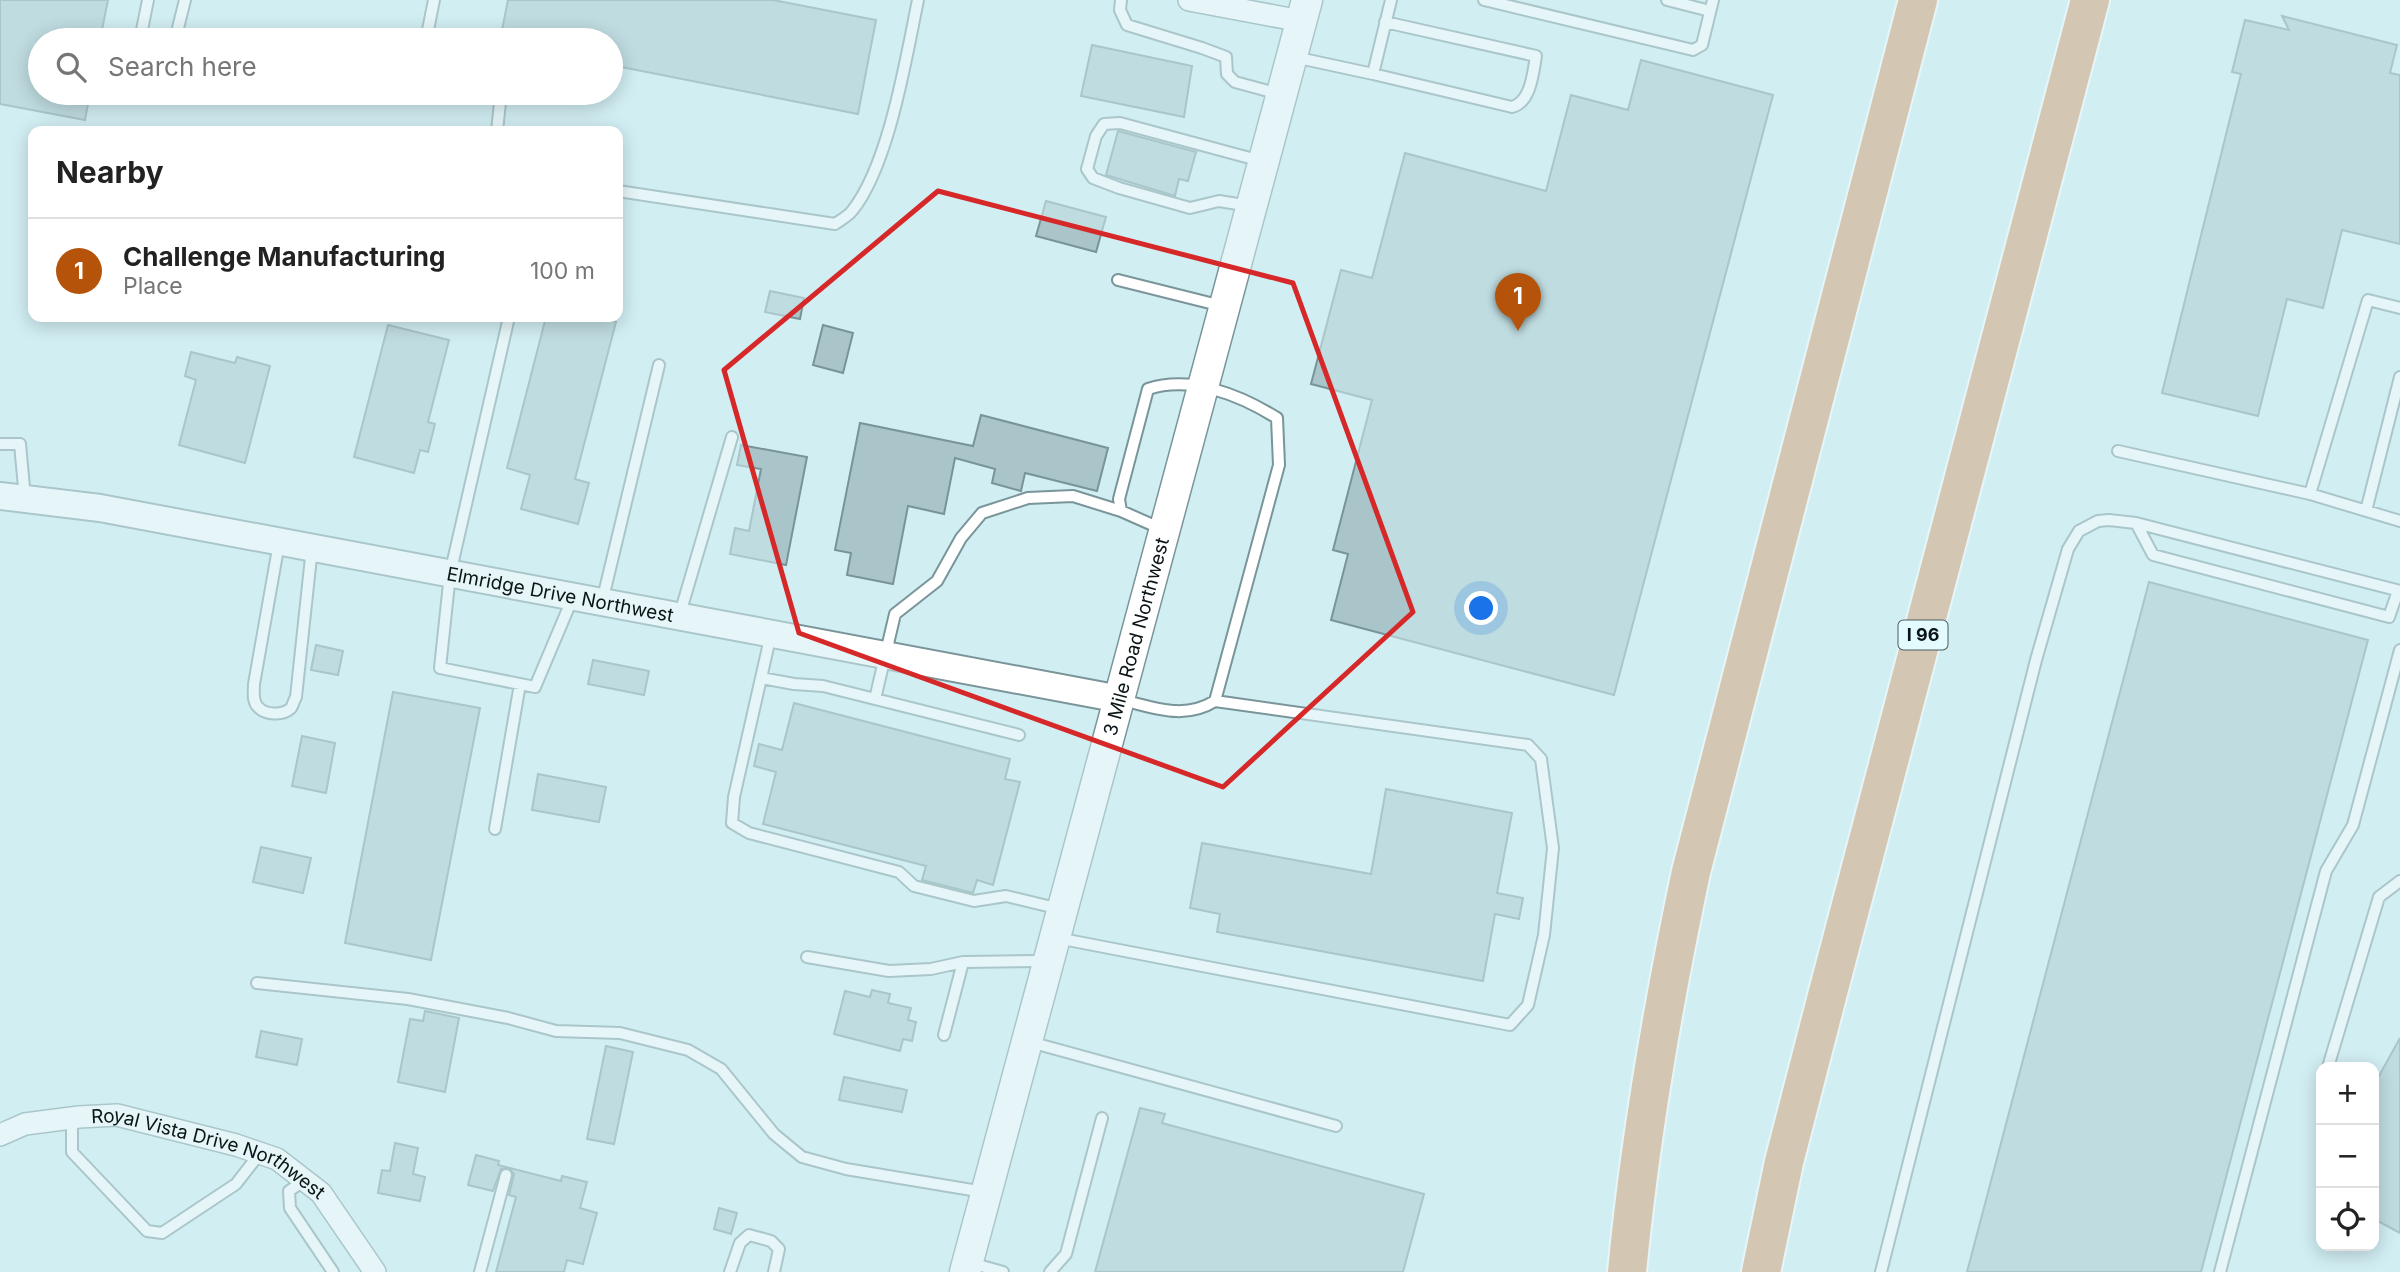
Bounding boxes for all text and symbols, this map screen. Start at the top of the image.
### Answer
search box [28,28,623,105]
icon: search [52,48,90,86]
text: Search here [108,51,257,82]
text: Nearby [56,154,164,190]
text: Challenge Manufacturing [123,241,445,272]
text: 1 [74,257,84,285]
text: 100 m [530,257,595,285]
text: Place [123,272,183,300]
pin: 1 [1495,273,1541,331]
street label: 3 Mile Road Northwest [1099,535,1174,738]
street label: Elmridge Drive Northwest [445,562,675,627]
your location [1464,591,1498,625]
road number: I 96 [1898,620,1948,650]
map controls [2316,1062,2379,1251]
button: + [2316,1062,2379,1125]
street label: Royal Vista Drive Northwest [91,1104,330,1204]
button: − [2316,1125,2379,1188]
button: locate [2316,1188,2379,1251]

